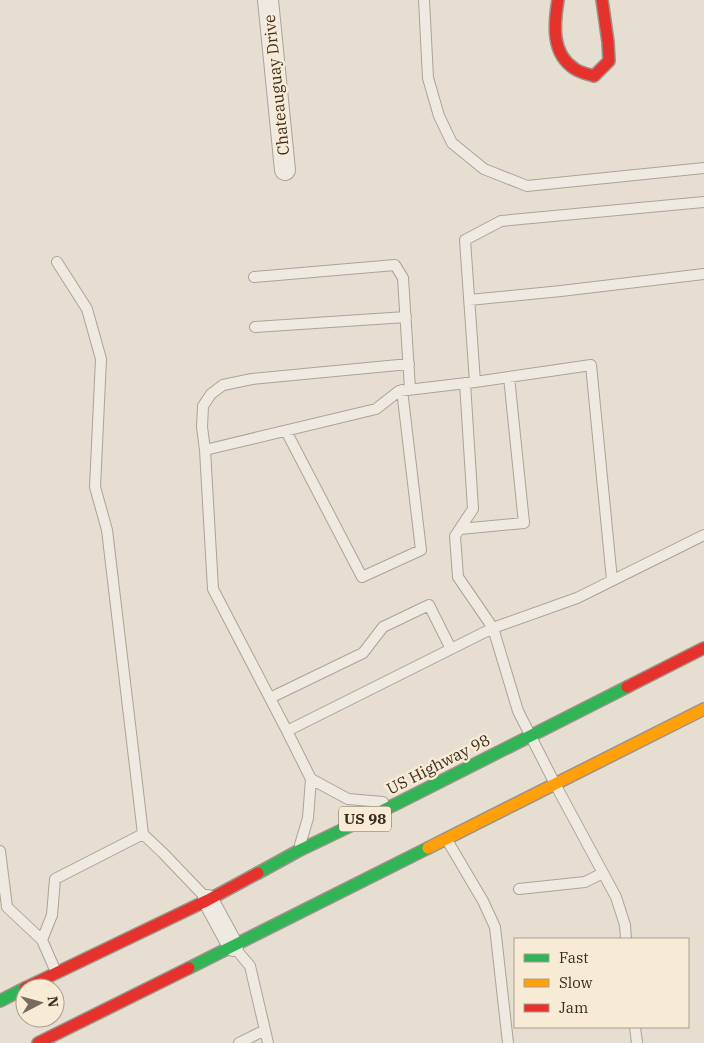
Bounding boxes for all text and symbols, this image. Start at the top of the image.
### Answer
street label: Chateauguay Drive [259,13,293,157]
street label: US Highway 98 [383,729,493,799]
road number: US 98 [339,806,391,832]
legend [514,938,689,1028]
text: Fast [559,948,589,967]
text: Slow [559,973,593,992]
north arrow [15,978,65,1028]
text: N [43,995,62,1008]
text: Jam [559,998,588,1017]

